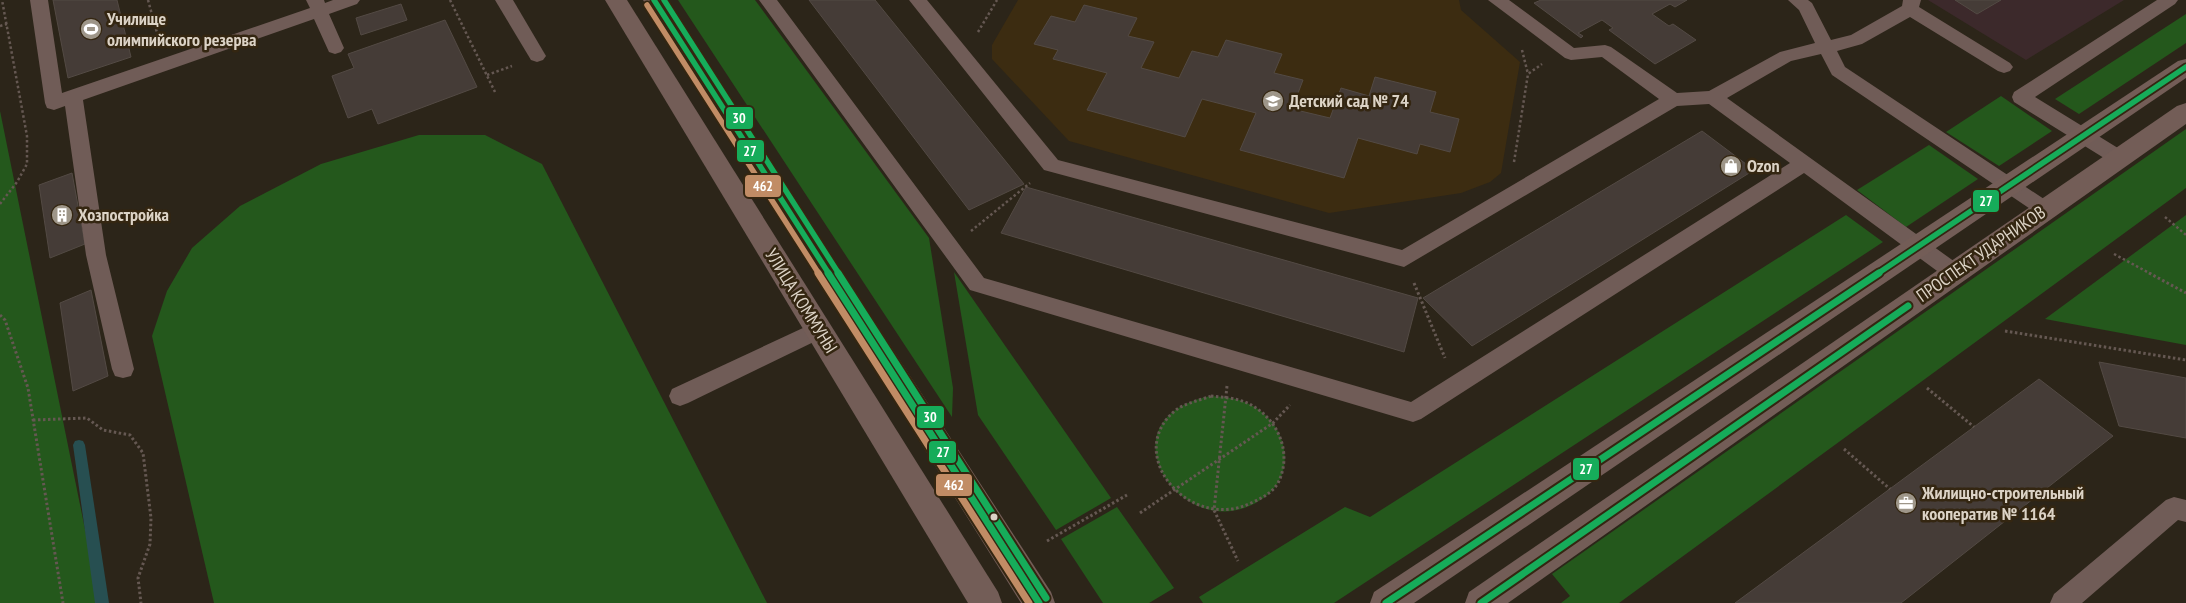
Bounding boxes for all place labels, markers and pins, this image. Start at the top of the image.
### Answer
place label: Училище олимпийского резерва [106,7,257,51]
sports icon: Училище олимпийского резерва [79,17,103,41]
school or university icon: Детский сад № 74 [1261,89,1285,113]
place label: Детский сад № 74 [1289,89,1409,112]
shop icon: Ozon [1719,154,1743,178]
place label: Ozon [1747,154,1780,177]
building icon: Хозпостройка [50,203,74,227]
place label: Хозпостройка [78,203,169,226]
place label: Жилищно-строительный кооператив № 1164 [1921,481,2084,525]
office icon: Жилищно-строительный кооператив № 1164 [1894,491,1918,515]
unlabelled marker [989,512,999,522]

